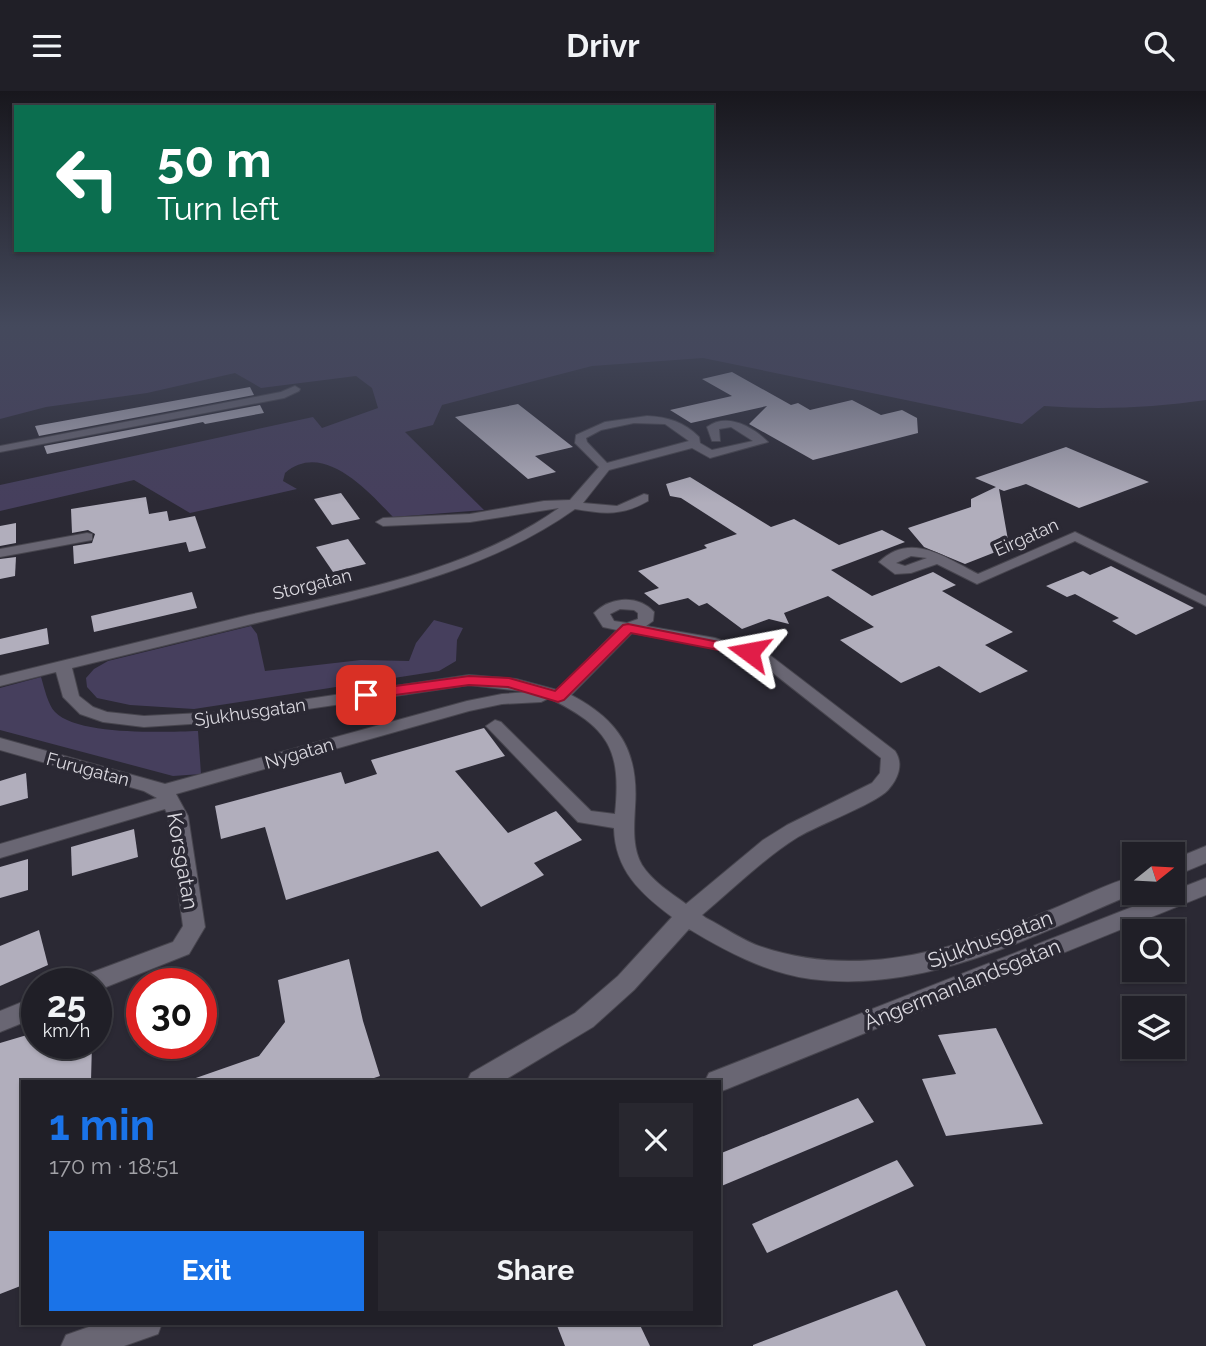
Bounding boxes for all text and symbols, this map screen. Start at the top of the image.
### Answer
icon: menu [28,27,66,65]
text: Drivr [566,27,640,64]
icon: search [1140,27,1178,65]
text: 50 m [157,131,272,188]
icon: left [42,133,133,224]
text: Turn left [157,190,279,227]
street label: Eirgatan [991,514,1061,560]
street label: Storgatan [270,564,354,604]
position arrow [712,615,786,689]
pin [336,665,396,725]
icon: arrive [347,676,385,714]
street label: Sjukhusgatan [193,694,307,730]
street label: Nygatan [262,733,336,773]
street label: Furugatan [44,748,132,790]
street label: Korsgatan [162,811,204,911]
north arrow [1122,842,1185,905]
map controls [1122,842,1185,1059]
street label: Sjukhusgatan [924,905,1056,973]
button: search [1122,919,1185,982]
street label: Ångermanlandsgatan [860,933,1064,1035]
speed limit sign: 30 [126,968,217,1059]
text: 25 [47,984,86,1025]
button: layers [1122,996,1185,1059]
text: km/h [43,1020,90,1041]
text: 1 min [49,1101,155,1150]
button: close [619,1103,693,1177]
text: 170 m · 18:51 [49,1152,178,1179]
button: Exit [49,1231,364,1311]
button: Share [378,1231,693,1311]

